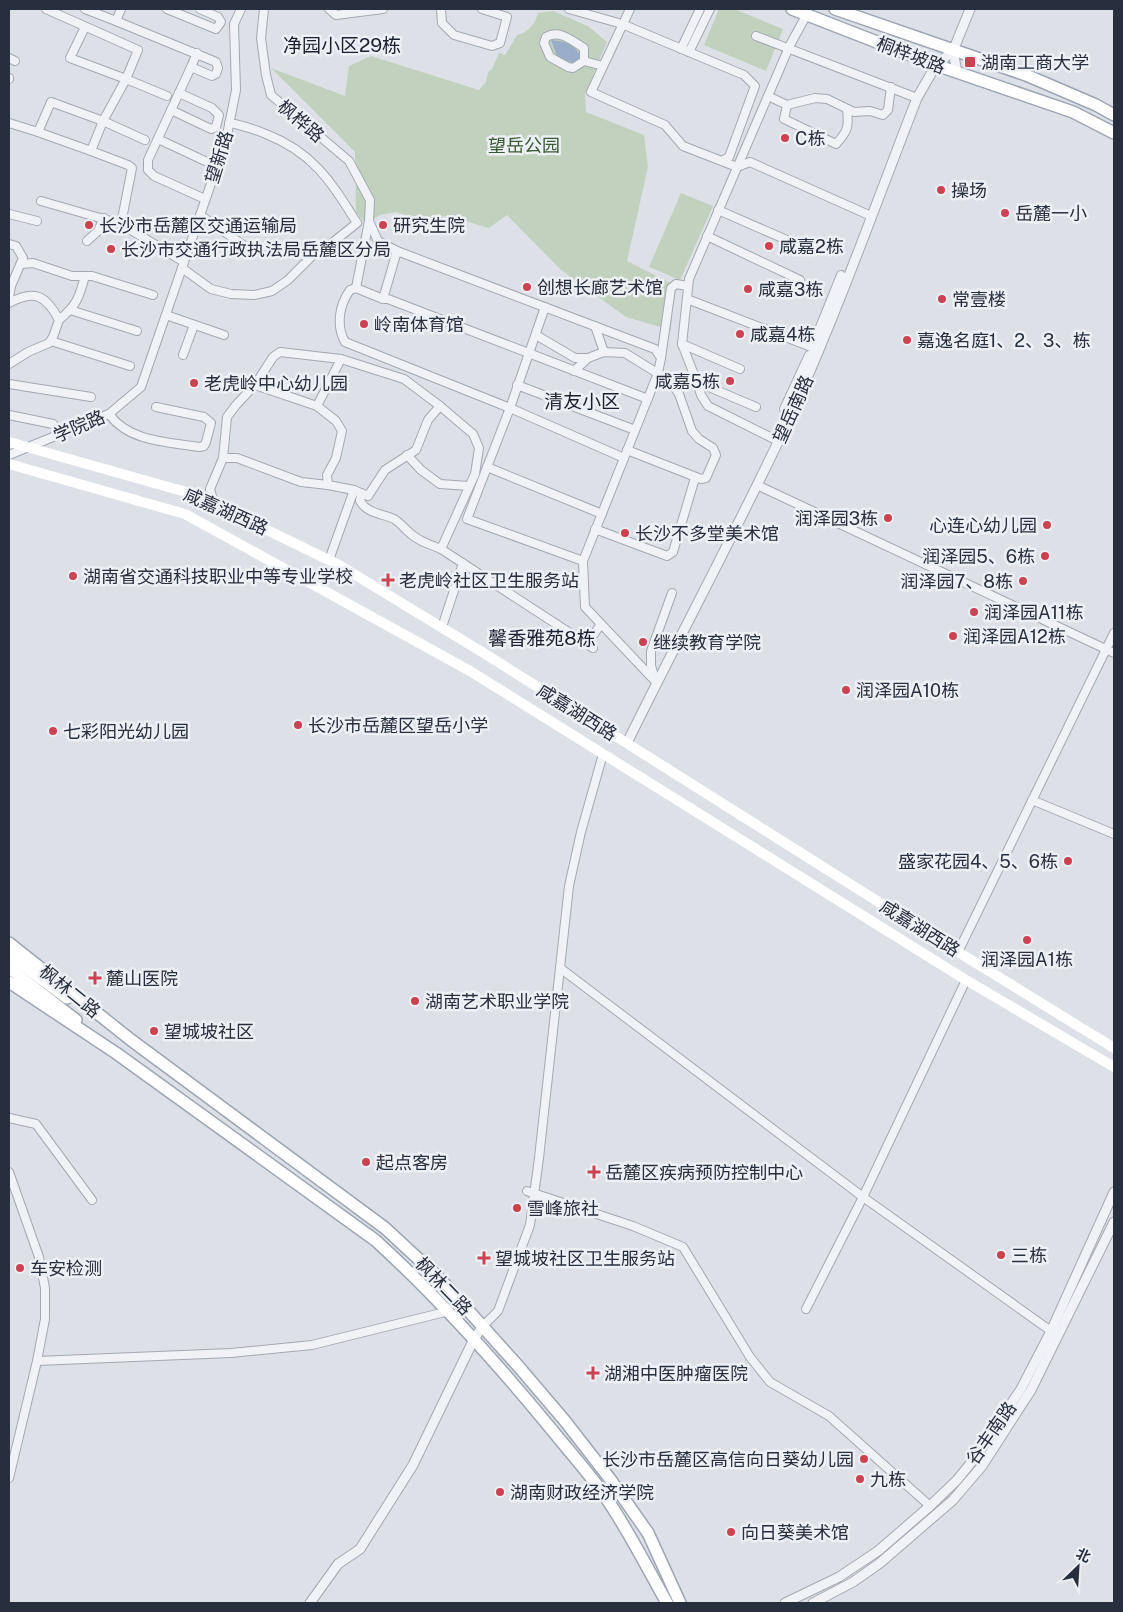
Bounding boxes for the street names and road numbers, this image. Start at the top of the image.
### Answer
street label: 桐梓坡路 [874,32,948,78]
street label: 枫桦路 [274,96,328,146]
street label: 望新路 [201,128,237,186]
street label: 望岳南路 [769,372,817,446]
street label: 学院路 [50,406,108,446]
street label: 咸嘉湖西路 [181,483,271,539]
street label: 咸嘉湖西路 [533,679,621,745]
street label: 咸嘉湖西路 [876,895,964,961]
street label: 枫林二路 [35,960,105,1022]
street label: 枫林二路 [411,1253,477,1319]
street label: 谷丰南路 [962,1397,1020,1469]

